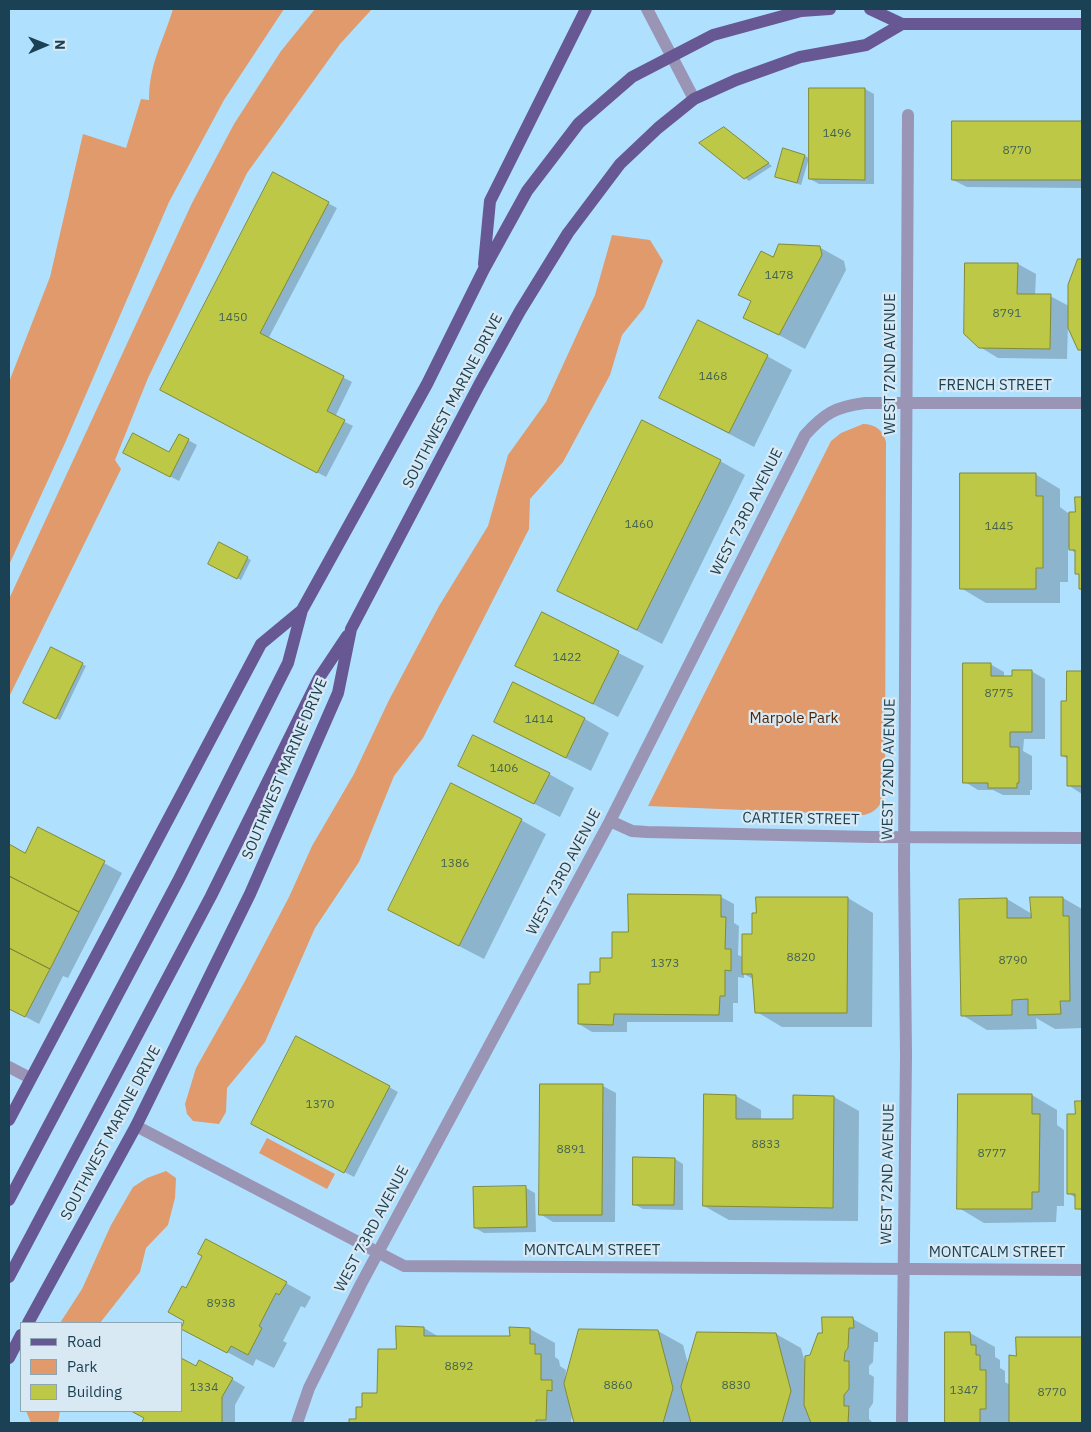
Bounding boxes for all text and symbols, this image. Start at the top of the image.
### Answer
north arrow [20,20,70,70]
text: N [51,40,69,50]
house number: 1496 [823,127,851,141]
house number: 8770 [1003,144,1031,158]
house number: 1478 [765,269,793,283]
street label: WEST 72ND AVENUE [882,293,900,435]
house number: 8791 [993,307,1021,321]
house number: 1450 [219,311,247,325]
street label: SOUTHWEST MARINE DRIVE [399,311,507,491]
house number: 1468 [699,370,727,384]
street label: FRENCH STREET [938,377,1052,395]
street label: WEST 73RD AVENUE [707,445,787,579]
house number: 1460 [625,518,653,532]
house number: 1445 [985,520,1013,534]
house number: 1422 [553,651,581,665]
street label: SOUTHWEST MARINE DRIVE [239,676,331,862]
house number: 8775 [985,687,1013,701]
street label: WEST 72ND AVENUE [879,698,899,840]
park label: Marpole Park [749,710,839,728]
house number: 1414 [525,713,553,727]
house number: 1406 [490,762,518,776]
street label: WEST 73RD AVENUE [523,806,605,938]
street label: CARTIER STREET [742,809,860,829]
house number: 1386 [441,857,469,871]
house number: 8820 [787,951,815,965]
house number: 8790 [999,954,1027,968]
house number: 1373 [651,957,679,971]
street label: SOUTHWEST MARINE DRIVE [57,1043,165,1223]
house number: 1370 [306,1098,334,1112]
street label: WEST 72ND AVENUE [878,1103,898,1245]
house number: 8833 [752,1138,780,1152]
house number: 8891 [557,1143,585,1157]
house number: 8777 [978,1147,1006,1161]
street label: WEST 73RD AVENUE [331,1163,413,1295]
street label: MONTCALM STREET [524,1242,660,1260]
street label: MONTCALM STREET [929,1244,1065,1262]
house number: 8938 [207,1297,235,1311]
legend [20,1322,182,1412]
text: Road [67,1332,102,1351]
text: Park [67,1357,97,1376]
house number: 8892 [445,1360,473,1374]
house number: 8860 [604,1379,632,1393]
house number: 8830 [722,1379,750,1393]
house number: 1334 [190,1381,218,1395]
text: Building [67,1382,122,1401]
house number: 1347 [950,1384,978,1398]
house number: 8770 [1038,1386,1066,1400]

